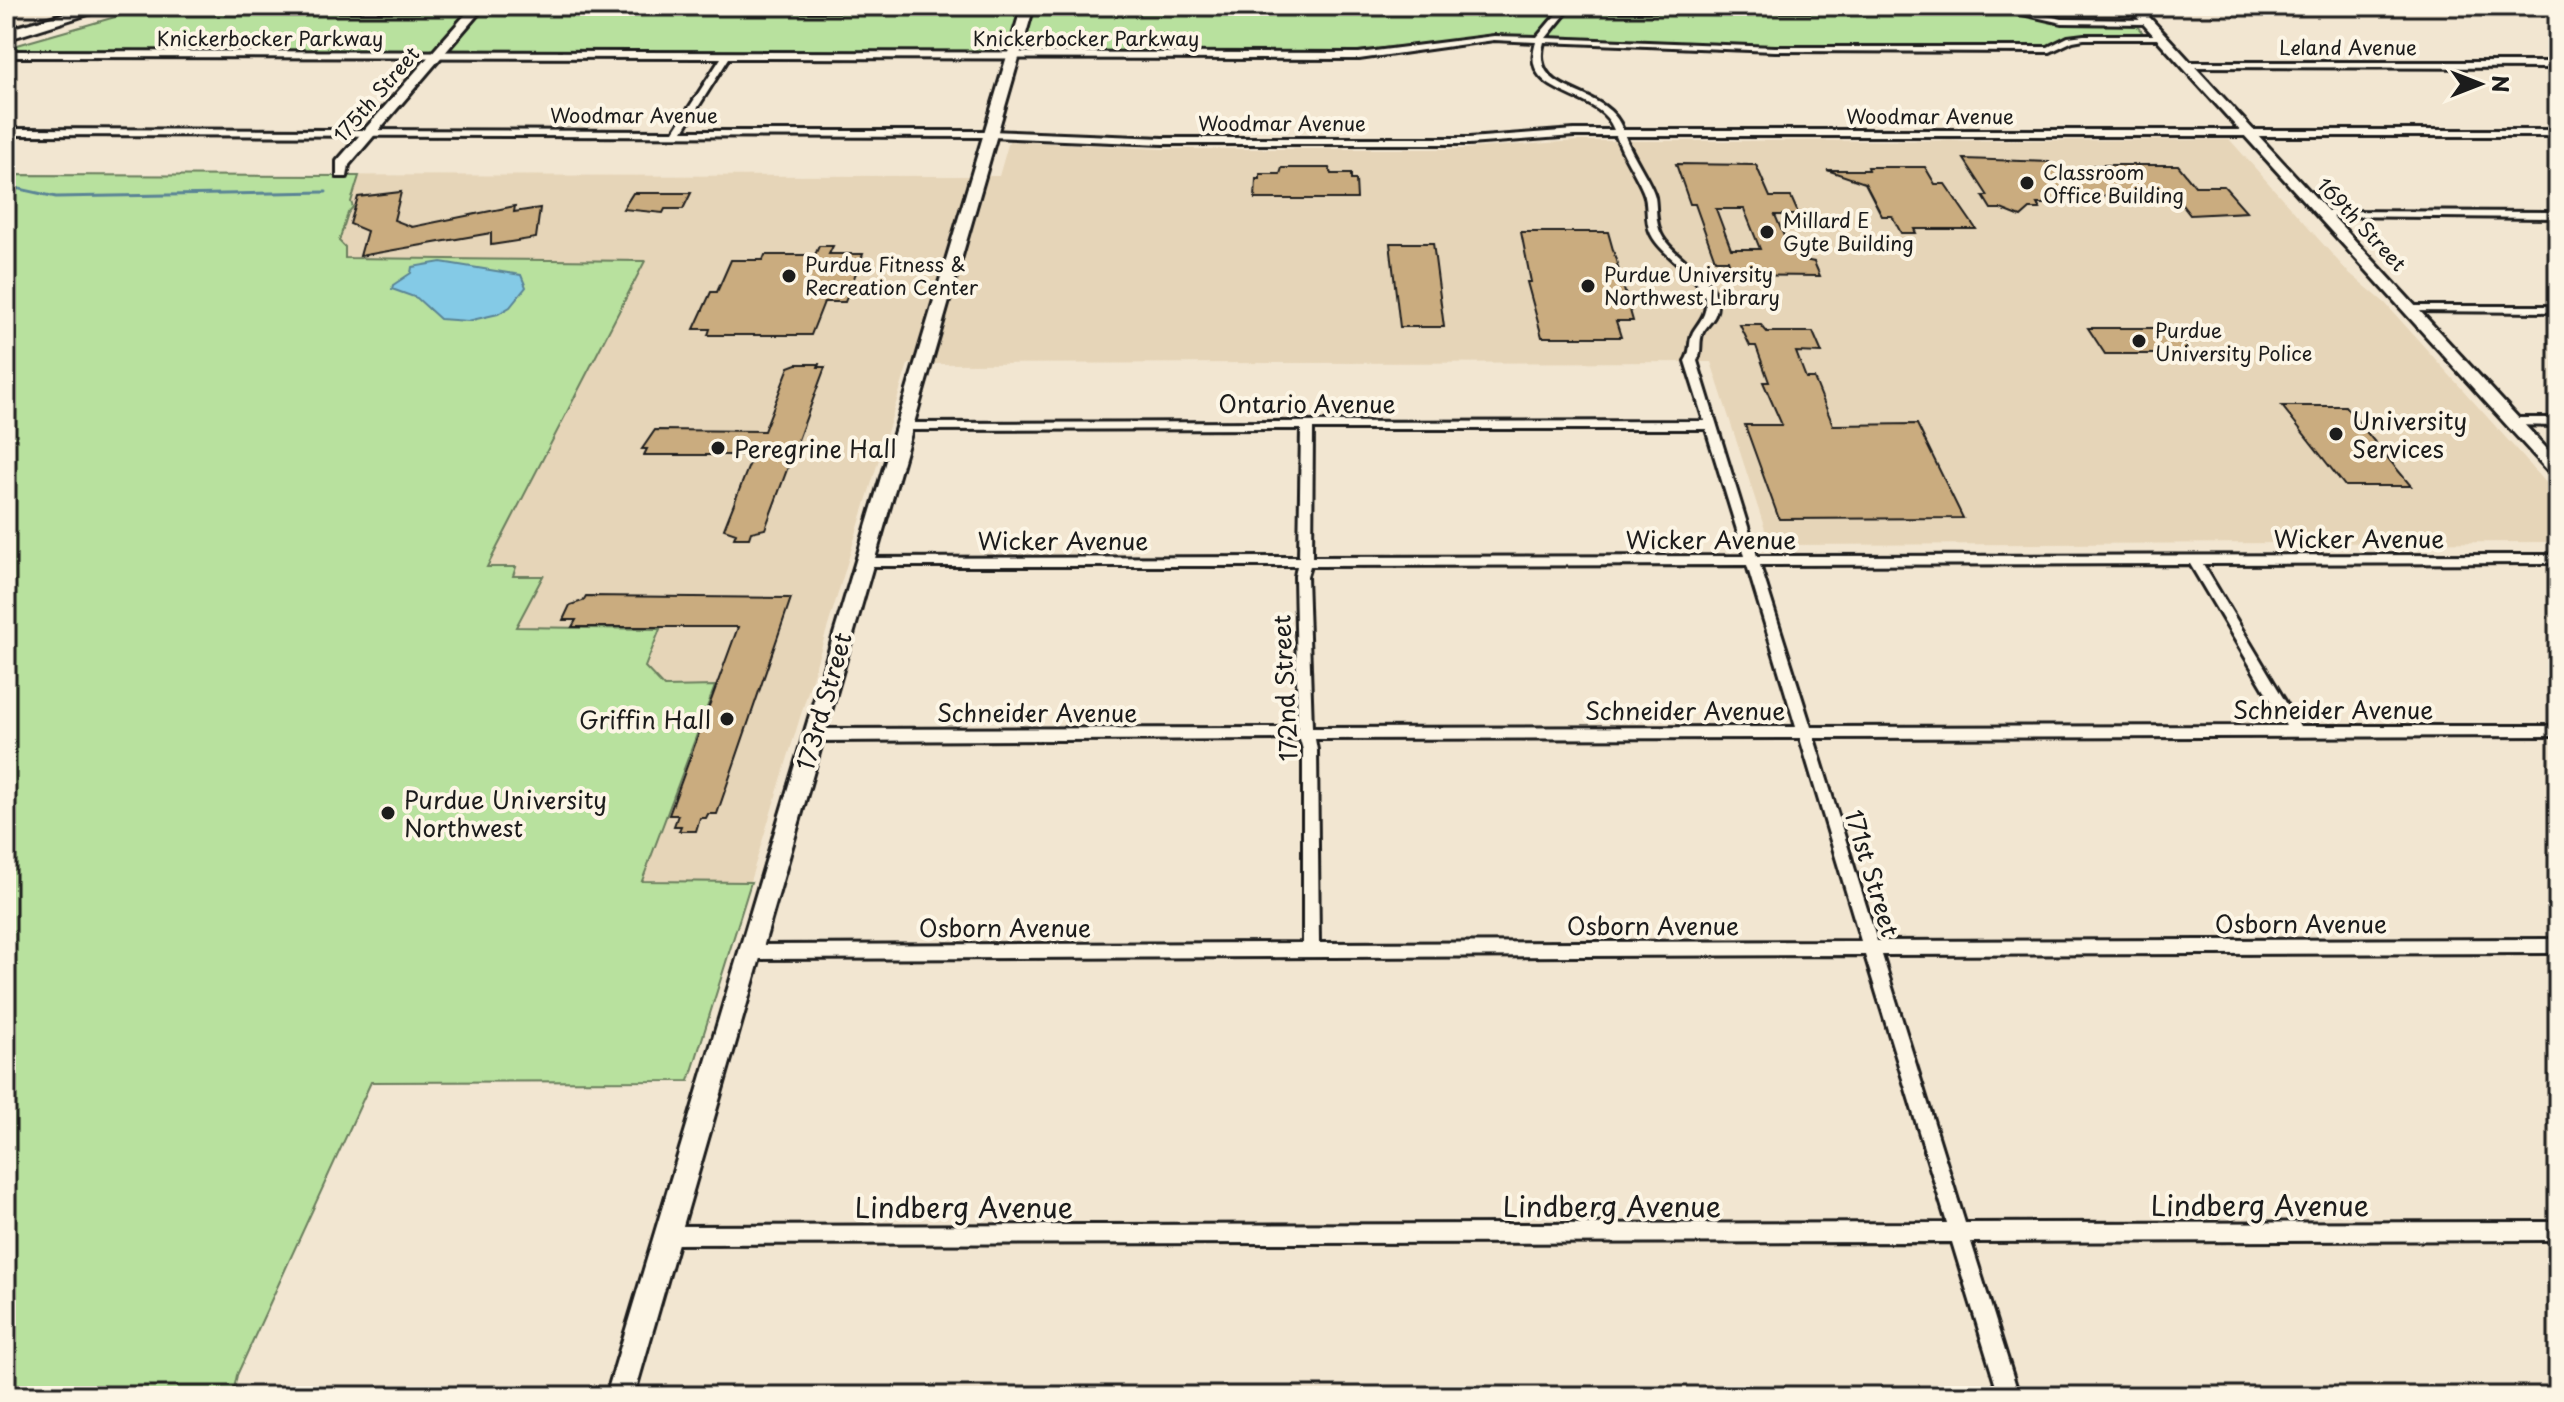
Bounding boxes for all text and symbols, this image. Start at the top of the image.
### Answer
street label: Knickerbocker Parkway [157,23,383,53]
street label: Knickerbocker Parkway [973,23,1199,53]
street label: Leland Avenue [2279,32,2417,62]
street label: 175th Street [326,40,426,148]
north arrow [2440,44,2520,124]
text: N [2485,75,2518,93]
street label: Woodmar Avenue [550,100,718,130]
street label: Woodmar Avenue [1846,101,2014,131]
street label: Woodmar Avenue [1198,108,1366,138]
place label: Classroom Office Building [2043,157,2184,210]
street label: 169th Street [2310,170,2414,278]
marker: Classroom Office Building [2018,174,2036,192]
place label: Millard E Gyte Building [1783,205,1914,258]
marker: Millard E Gyte Building [1758,223,1776,241]
place label: Purdue Fitness & Recreation Center [805,249,979,302]
place label: Purdue University Northwest Library [1604,259,1780,312]
marker: Purdue Fitness & Recreation Center [780,267,798,285]
marker: Purdue University Northwest Library [1579,277,1597,295]
place label: Purdue University Police [2155,315,2312,368]
marker: Purdue University Police [2130,332,2148,350]
street label: Ontario Avenue [1218,385,1396,421]
place label: University Services [2352,402,2467,466]
marker: University Services [2327,425,2345,443]
place label: Peregrine Hall [734,430,897,466]
marker: Peregrine Hall [709,439,727,457]
street label: Wicker Avenue [2274,520,2444,556]
street label: Wicker Avenue [1626,521,1796,557]
street label: Wicker Avenue [978,522,1148,558]
street label: 172nd Street [1262,614,1306,762]
street label: 173rd Street [786,628,860,774]
street label: Schneider Avenue [2233,691,2433,727]
street label: Schneider Avenue [1585,692,1785,728]
street label: Schneider Avenue [937,694,1137,730]
place label: Griffin Hall [579,701,711,737]
marker: Griffin Hall [718,710,736,728]
place label: Purdue University Northwest [404,781,607,845]
marker: Purdue University Northwest [379,804,397,822]
street label: 171st Street [1837,805,1909,941]
street label: Osborn Avenue [2215,905,2387,941]
street label: Osborn Avenue [1567,907,1739,943]
street label: Osborn Avenue [919,909,1091,945]
street label: Lindberg Avenue [2151,1183,2369,1226]
street label: Lindberg Avenue [1503,1184,1721,1227]
street label: Lindberg Avenue [855,1185,1073,1228]

